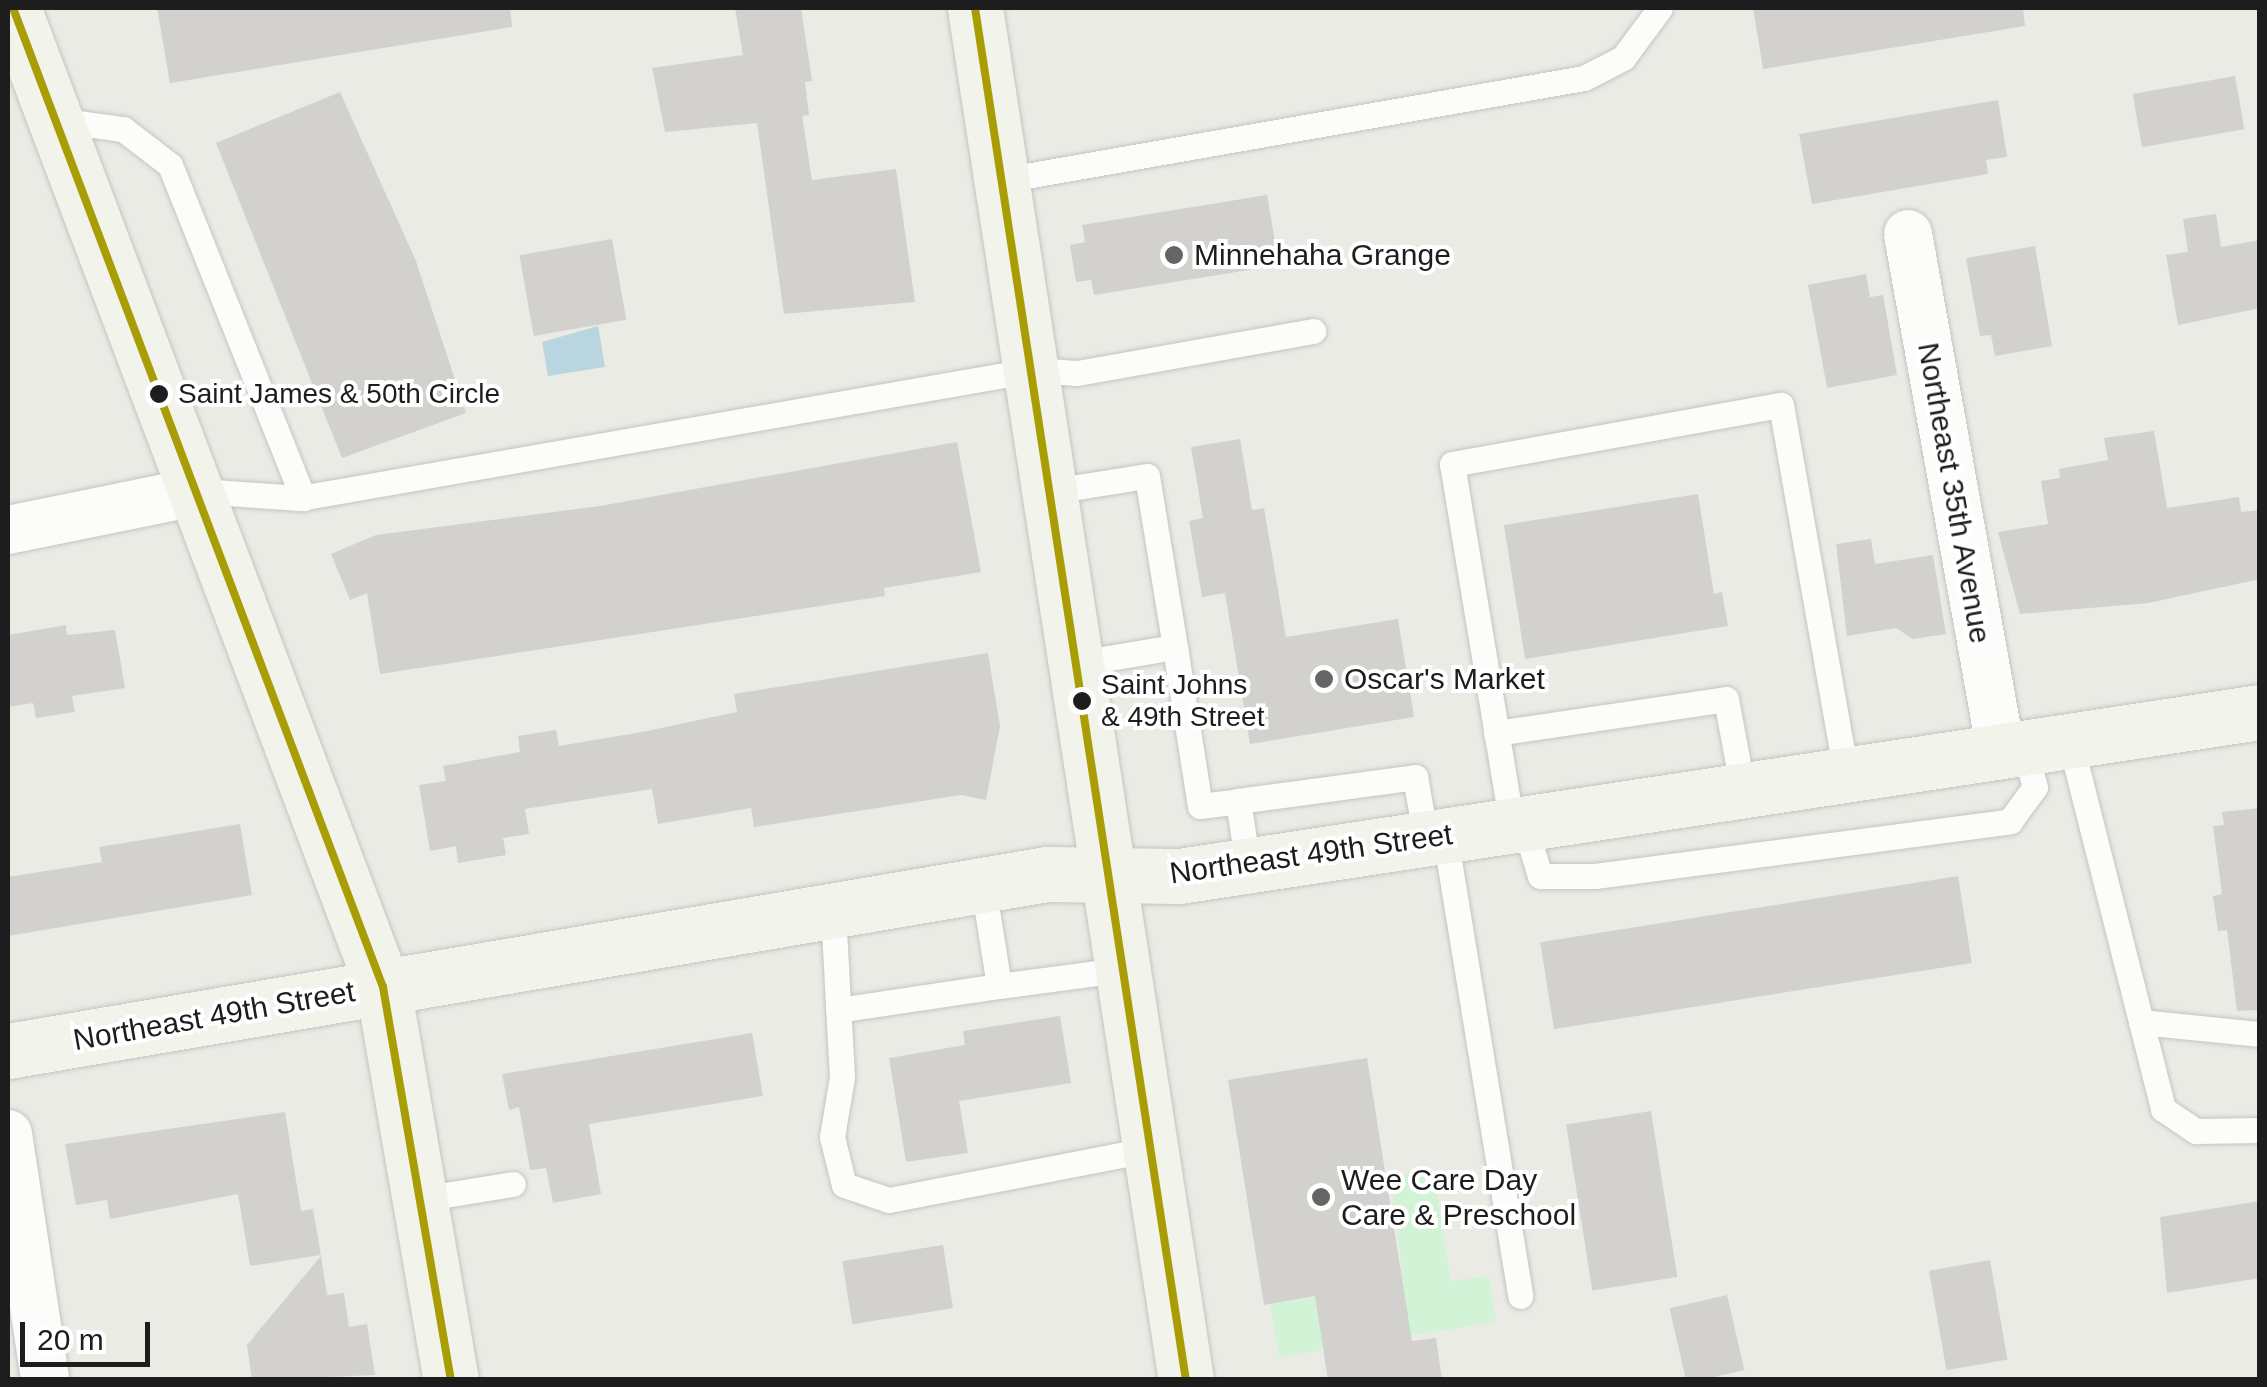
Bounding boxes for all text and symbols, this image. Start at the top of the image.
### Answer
place label: Minnehaha Grange [1194,237,1451,273]
marker: Minnehaha Grange [1163,244,1185,266]
street label: Northeast 35th Avenue [1910,339,1998,647]
place label: Saint James & 50th Circle [178,377,500,411]
marker: Saint James & 50th Circle [149,384,169,404]
place label: Oscar's Market [1344,661,1545,697]
place label: Saint Johns & 49th Street [1101,668,1264,734]
marker: Oscar's Market [1313,668,1335,690]
marker: Saint Johns & 49th Street [1072,691,1092,711]
street label: Northeast 49th Street [1167,816,1455,892]
street label: Northeast 49th Street [70,974,358,1058]
place label: Wee Care Day Care & Preschool [1341,1162,1576,1232]
marker: Wee Care Day Care & Preschool [1310,1186,1332,1208]
scale bar [25,1302,155,1364]
text: 20 m [37,1323,104,1356]

